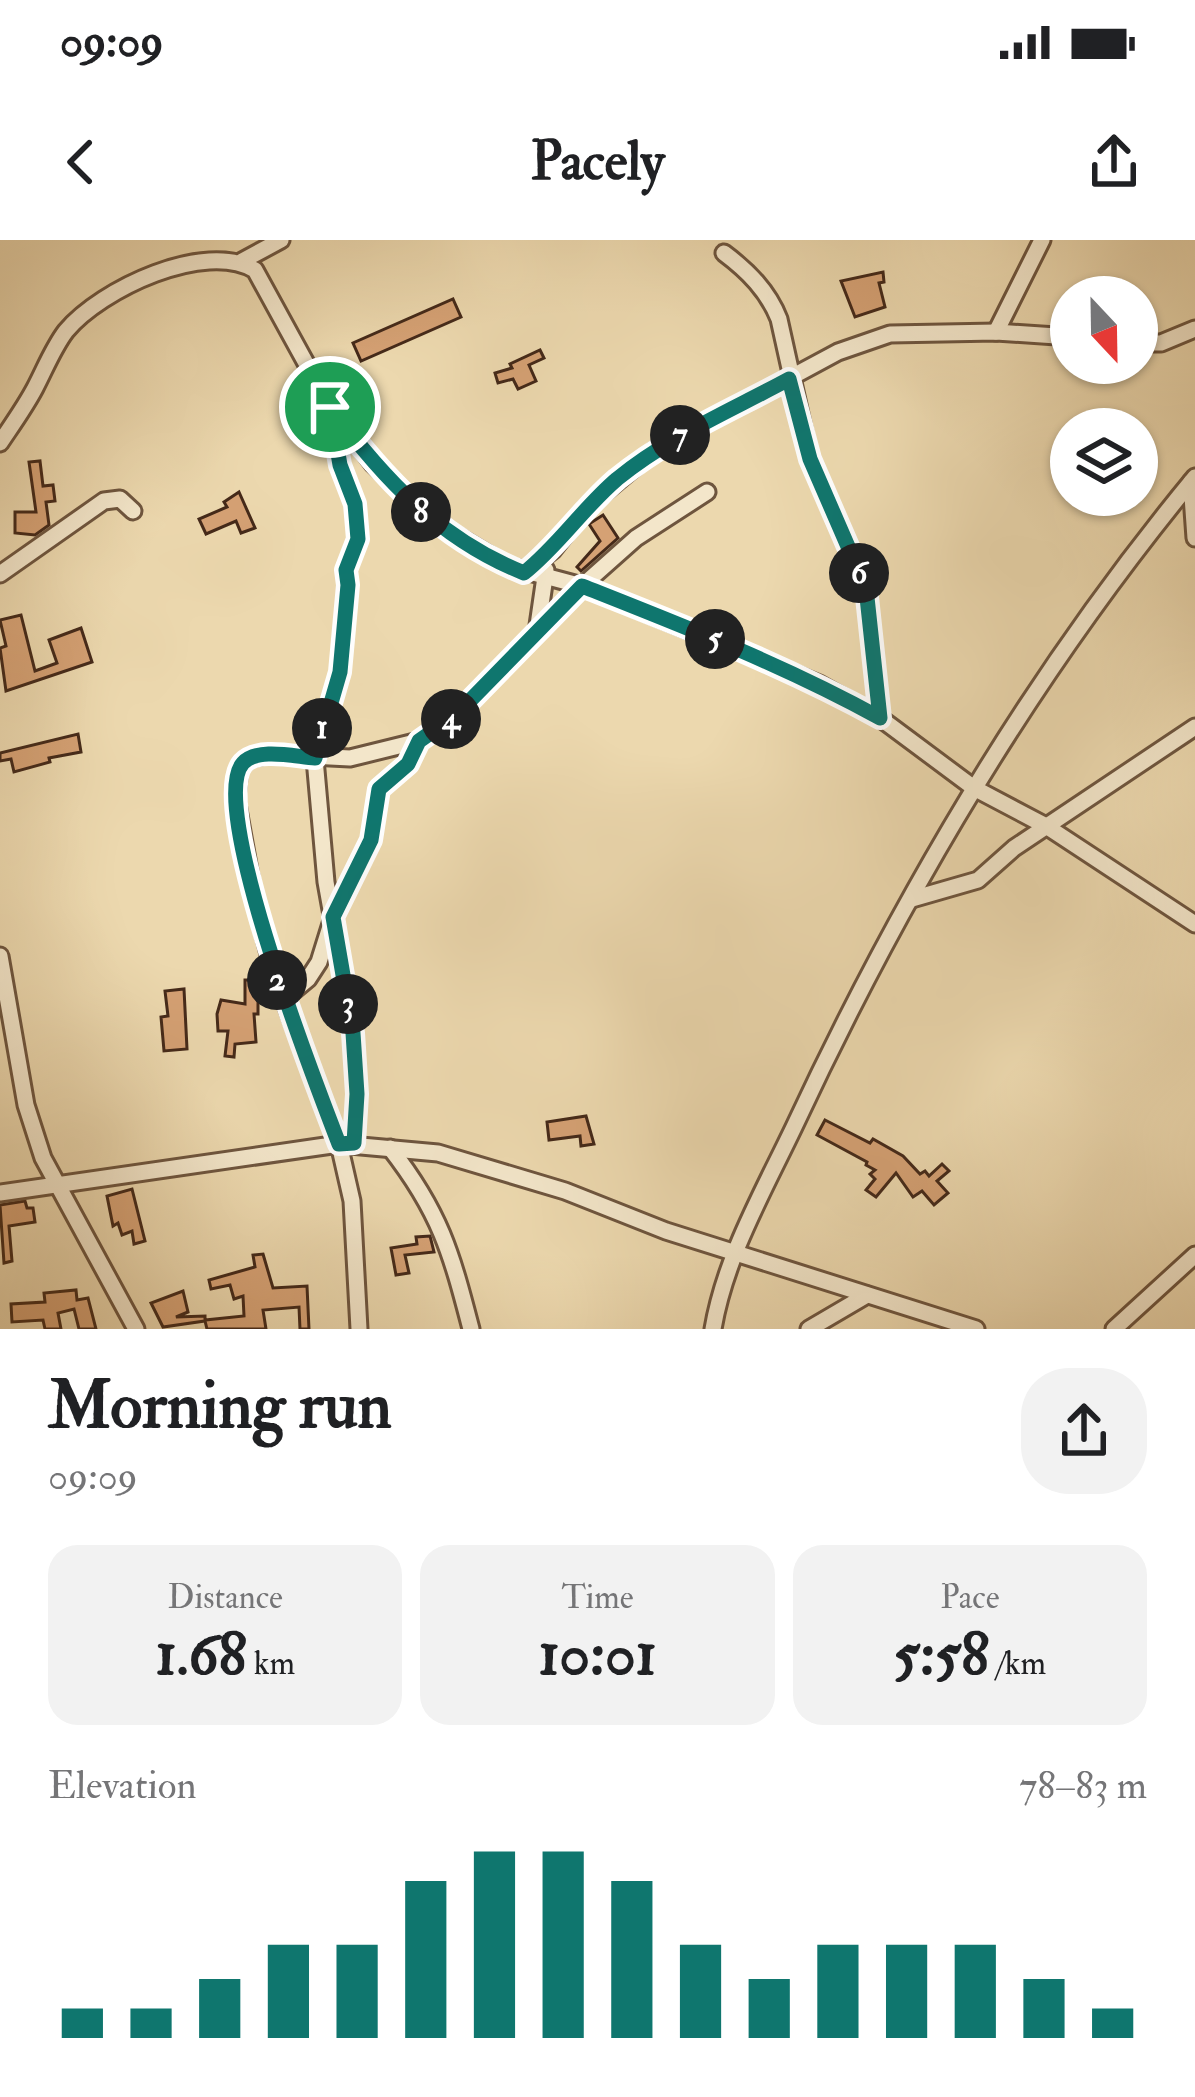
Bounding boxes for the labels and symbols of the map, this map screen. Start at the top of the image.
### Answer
north arrow [1050,276,1158,384]
pin [279,356,381,458]
pin: 7 [650,405,710,465]
pin: 8 [391,482,451,542]
pin: 6 [829,543,889,603]
pin: 5 [685,609,745,669]
pin: 4 [421,689,481,749]
pin: 1 [292,698,352,758]
pin: 2 [247,950,307,1010]
pin: 3 [318,974,378,1034]

